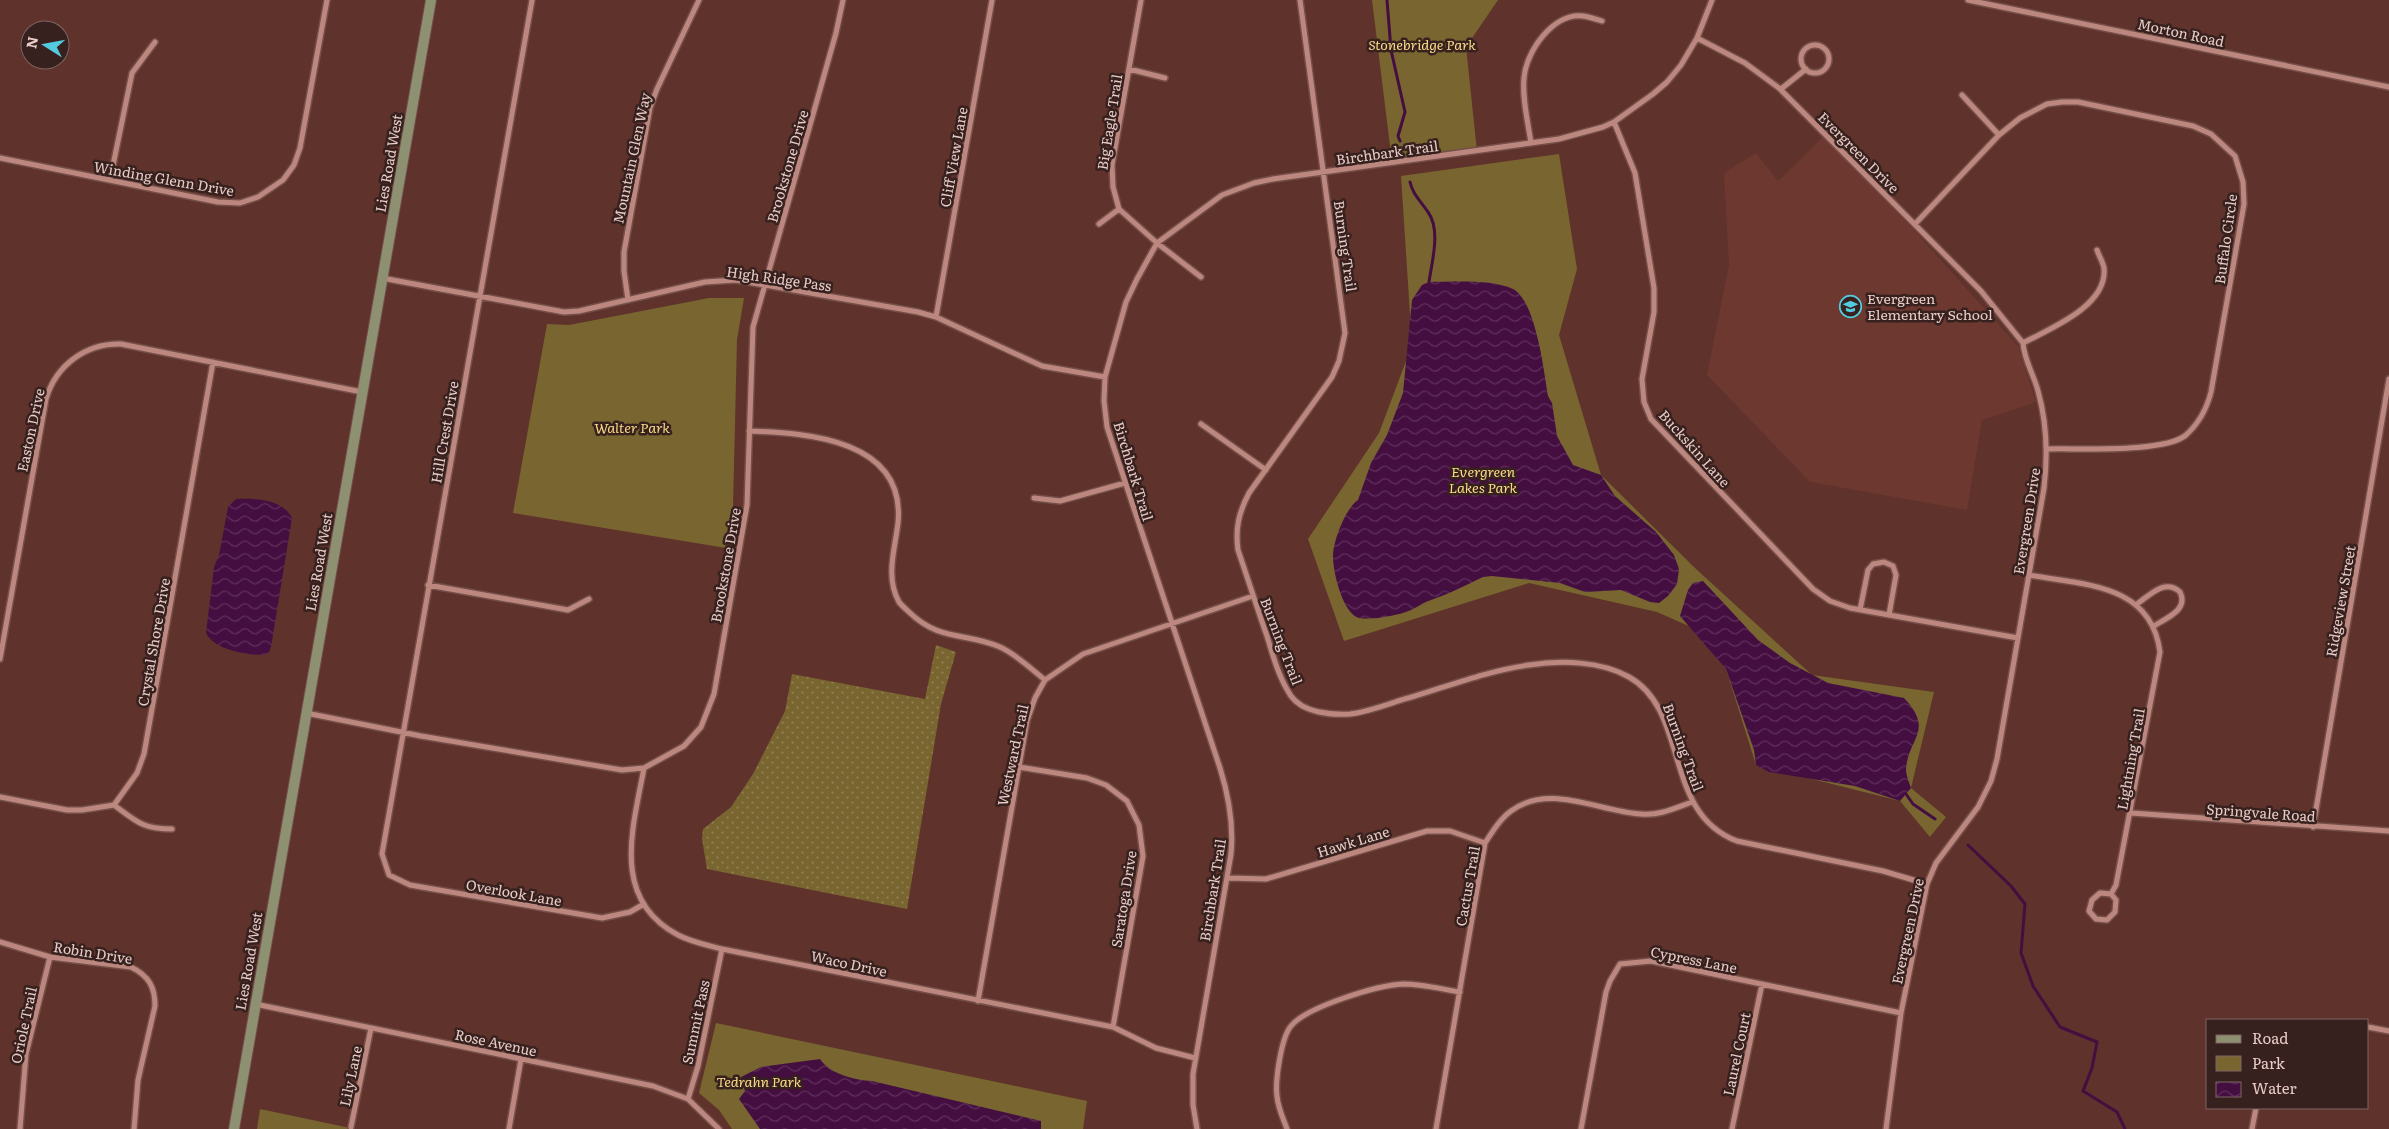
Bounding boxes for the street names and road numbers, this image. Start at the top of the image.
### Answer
street label: Morton Road [2136,13,2227,51]
street label: Big Eagle Trail [1092,72,1126,171]
street label: Mountain Glen Way [607,90,655,225]
street label: Cliff View Lane [934,105,972,209]
street label: Brookstone Drive [761,107,813,225]
street label: Evergreen Drive [1814,107,1904,197]
street label: Lies Road West [370,112,407,214]
street label: Birchbark Trail [1335,135,1440,169]
street label: Winding Glenn Drive [92,156,236,200]
street label: Buffalo Circle [2209,193,2241,285]
street label: Burning Trail [1330,199,1362,293]
street label: High Ridge Pass [725,261,833,295]
street label: Hill Crest Drive [425,379,463,485]
street label: Easton Drive [11,386,49,474]
street label: Buckskin Lane [1655,405,1735,491]
street label: Birchbark Trail [1109,419,1159,524]
street label: Evergreen Drive [2008,466,2044,576]
street label: Brookstone Drive [705,506,745,624]
street label: Lies Road West [300,511,337,613]
street label: Ridgeview Street [2320,543,2360,658]
street label: Crystal Shore Drive [132,576,174,708]
street label: Burning Trail [1256,594,1308,688]
street label: Burning Trail [1659,700,1709,794]
street label: Westward Trail [991,702,1033,808]
street label: Lightning Trail [2111,706,2149,811]
street label: Springvale Road [2206,798,2317,826]
street label: Hawk Lane [1314,821,1392,861]
street label: Birchbark Trail [1194,837,1230,943]
street label: Cactus Trail [1450,844,1484,928]
street label: Saratoga Drive [1105,849,1141,949]
street label: Overlook Lane [465,874,563,910]
street label: Evergreen Drive [1886,876,1928,986]
street label: Lies Road West [230,910,267,1012]
street label: Robin Drive [52,936,134,968]
street label: Cypress Lane [1649,941,1739,977]
street label: Waco Drive [809,945,889,981]
street label: Summit Pass [676,978,714,1066]
street label: Oriole Trail [5,984,41,1065]
street label: Laurel Court [1717,1010,1755,1098]
street label: Rose Avenue [453,1024,539,1060]
street label: Lily Lane [334,1044,366,1108]

